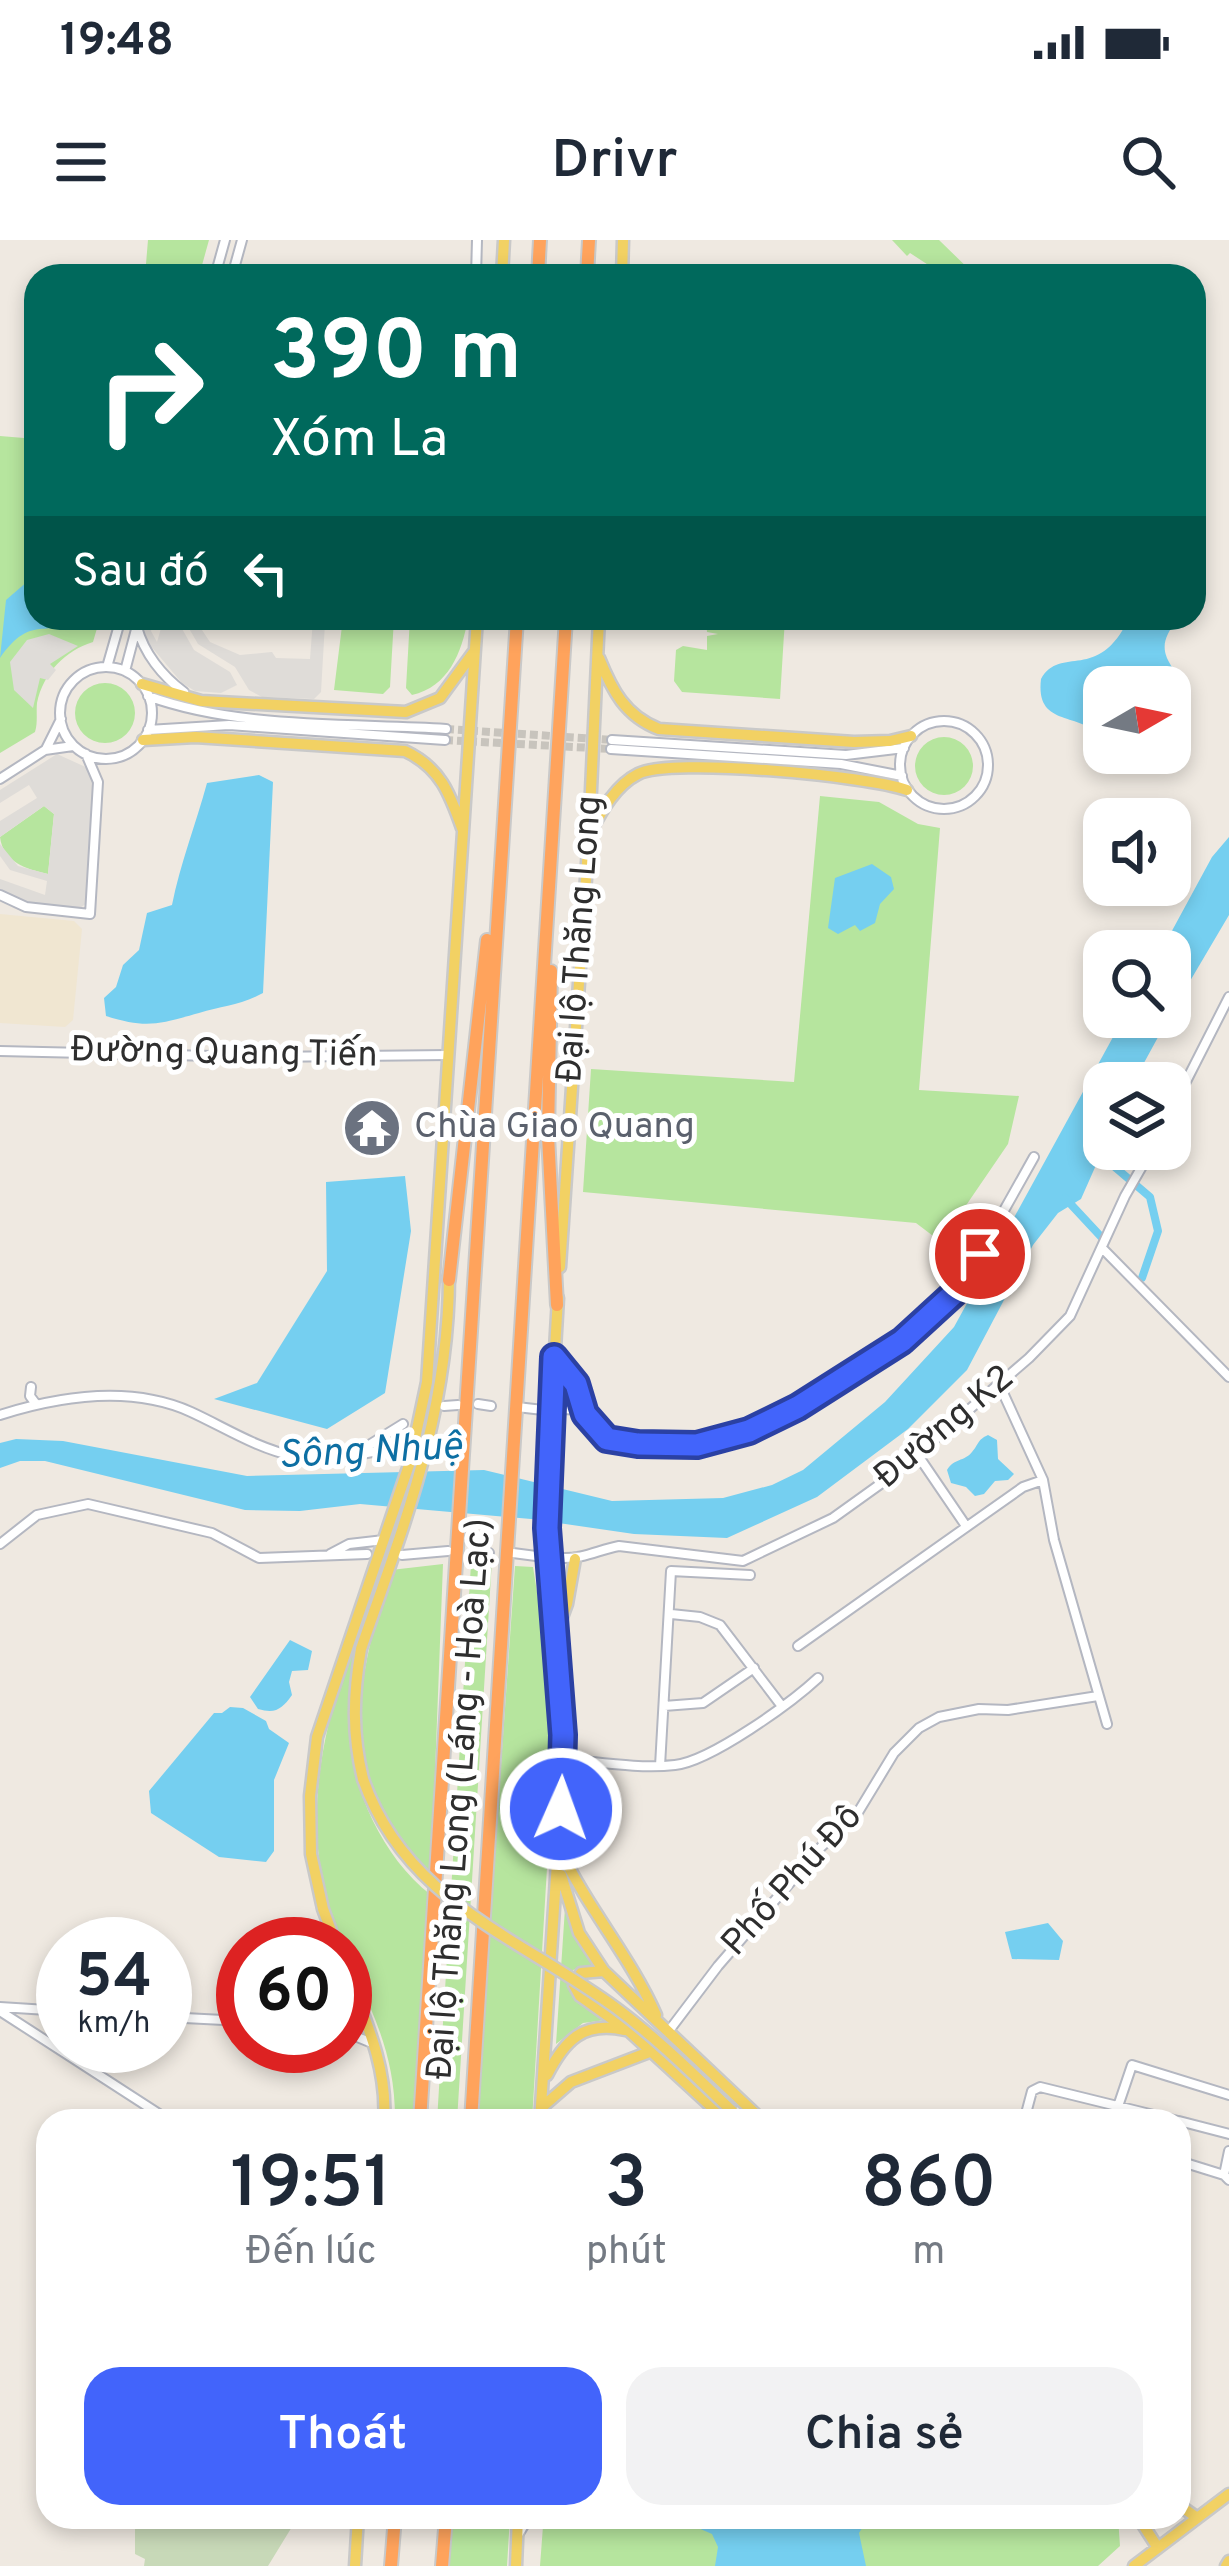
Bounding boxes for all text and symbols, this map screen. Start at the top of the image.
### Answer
text: 19:48 [60,14,174,71]
text: Drivr [551,128,678,197]
icon: menu [48,129,114,195]
icon: search [1115,129,1181,195]
text: 390 m [270,303,522,409]
icon: right [72,312,228,468]
text: Xóm La [270,407,448,476]
icon: left [233,540,299,606]
text: Sau đó [72,545,209,602]
north arrow [1083,666,1191,774]
map controls [1083,666,1191,1170]
street label: Đại lộ Thăng Long [548,794,614,1084]
button: sound [1083,798,1191,906]
button: search [1083,930,1191,1038]
street label: Đường Quang Tiến [70,1028,378,1080]
button: layers [1083,1062,1191,1170]
temple icon: Chùa Giao Quang [341,1097,403,1159]
place label: Chùa Giao Quang [414,1105,695,1151]
pin [929,1203,1031,1305]
icon: arrive [947,1221,1013,1287]
street label: Đường K2 [866,1356,1024,1500]
water label: Sông Nhuệ [277,1424,464,1482]
street label: Đại lộ Thăng Long (Láng - Hoà Lạc) [418,1517,504,2081]
position arrow [498,1746,624,1872]
street label: Phố Phú Đô [713,1795,873,1967]
speed limit sign: 60 [216,1917,372,2073]
text: 54 [76,1942,152,2018]
text: km/h [78,2006,150,2043]
text: 19:51 [230,2141,392,2233]
text: 3 [605,2141,648,2233]
text: 860 [861,2141,997,2233]
text: Đến lúc [245,2229,377,2278]
text: phút [586,2229,667,2278]
text: m [912,2229,945,2278]
button: Thoát [84,2367,602,2505]
button: Chia sẻ [626,2367,1143,2505]

